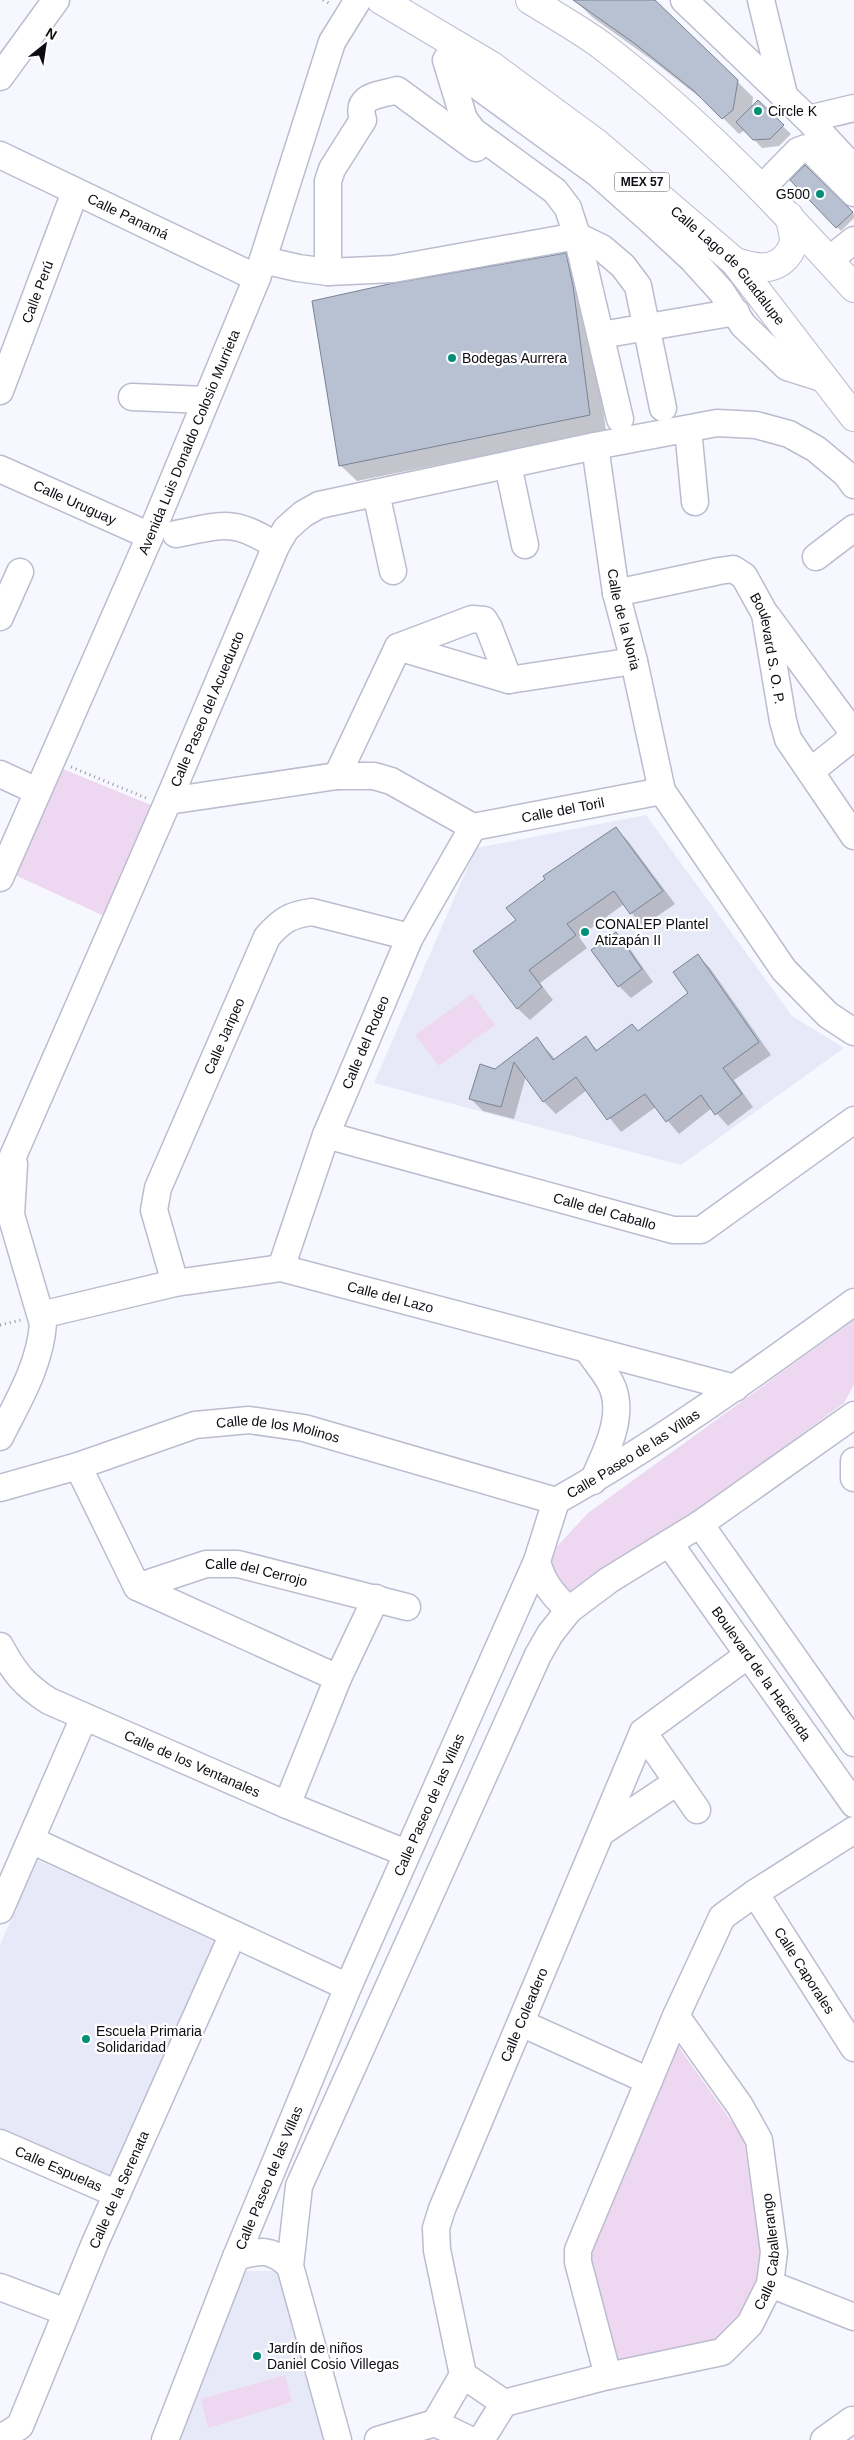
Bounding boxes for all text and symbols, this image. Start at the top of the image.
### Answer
north arrow [20,20,70,70]
text: N [43,24,60,43]
place label: Circle K [768,103,818,119]
marker: Circle K [752,105,764,117]
road number: MEX 57 [614,172,670,192]
place label: G500 [776,186,810,202]
marker: G500 [814,188,826,200]
street label: Calle Panamá [85,190,171,243]
street label: Calle Lago de Guadalupe [668,203,788,328]
street label: Calle Perú [18,258,56,325]
street label: Avenida Luis Donaldo Colosio Murrieta [135,327,243,557]
place label: Bodegas Aurrera [462,350,567,366]
marker: Bodegas Aurrera [446,352,458,364]
street label: Calle Uruguay [31,477,119,528]
street label: Calle de la Noria [605,568,644,672]
street label: Boulevard S. O. P. [747,590,788,705]
street label: Calle Paseo del Acueducto [167,629,247,789]
street label: Calle del Toril [520,794,606,826]
place label: CONALEP Plantel Atizapán II [595,916,708,948]
marker: CONALEP Plantel Atizapán II [579,926,591,938]
street label: Calle del Rodeo [338,993,392,1091]
street label: Calle Jaripeo [200,995,248,1077]
street label: Calle del Caballo [551,1190,658,1233]
street label: Calle del Lazo [345,1278,436,1316]
street label: Calle Paseo de las Villas [564,1406,703,1501]
street label: Calle de los Molinos [215,1412,342,1446]
street label: Calle del Cerrojo [205,1556,309,1589]
street label: Boulevard de la Hacienda [709,1603,815,1744]
street label: Calle de los Ventanales [122,1727,263,1800]
street label: Calle Paseo de las Villas [390,1731,467,1878]
street label: Calle Caporales [771,1924,838,2017]
street label: Calle Coleadero [497,1965,551,2064]
place label: Escuela Primaria Solidaridad [96,2023,202,2055]
marker: Escuela Primaria Solidaridad [80,2033,92,2045]
street label: Calle Paseo de las Villas [232,2104,306,2252]
street label: Calle de la Serenata [86,2128,152,2251]
street label: Calle Espuelas [13,2143,105,2195]
street label: Calle Caballerango [750,2192,782,2313]
place label: Jardín de niños Daniel Cosio Villegas [267,2340,399,2372]
marker: Jardín de niños Daniel Cosio Villegas [251,2350,263,2362]

